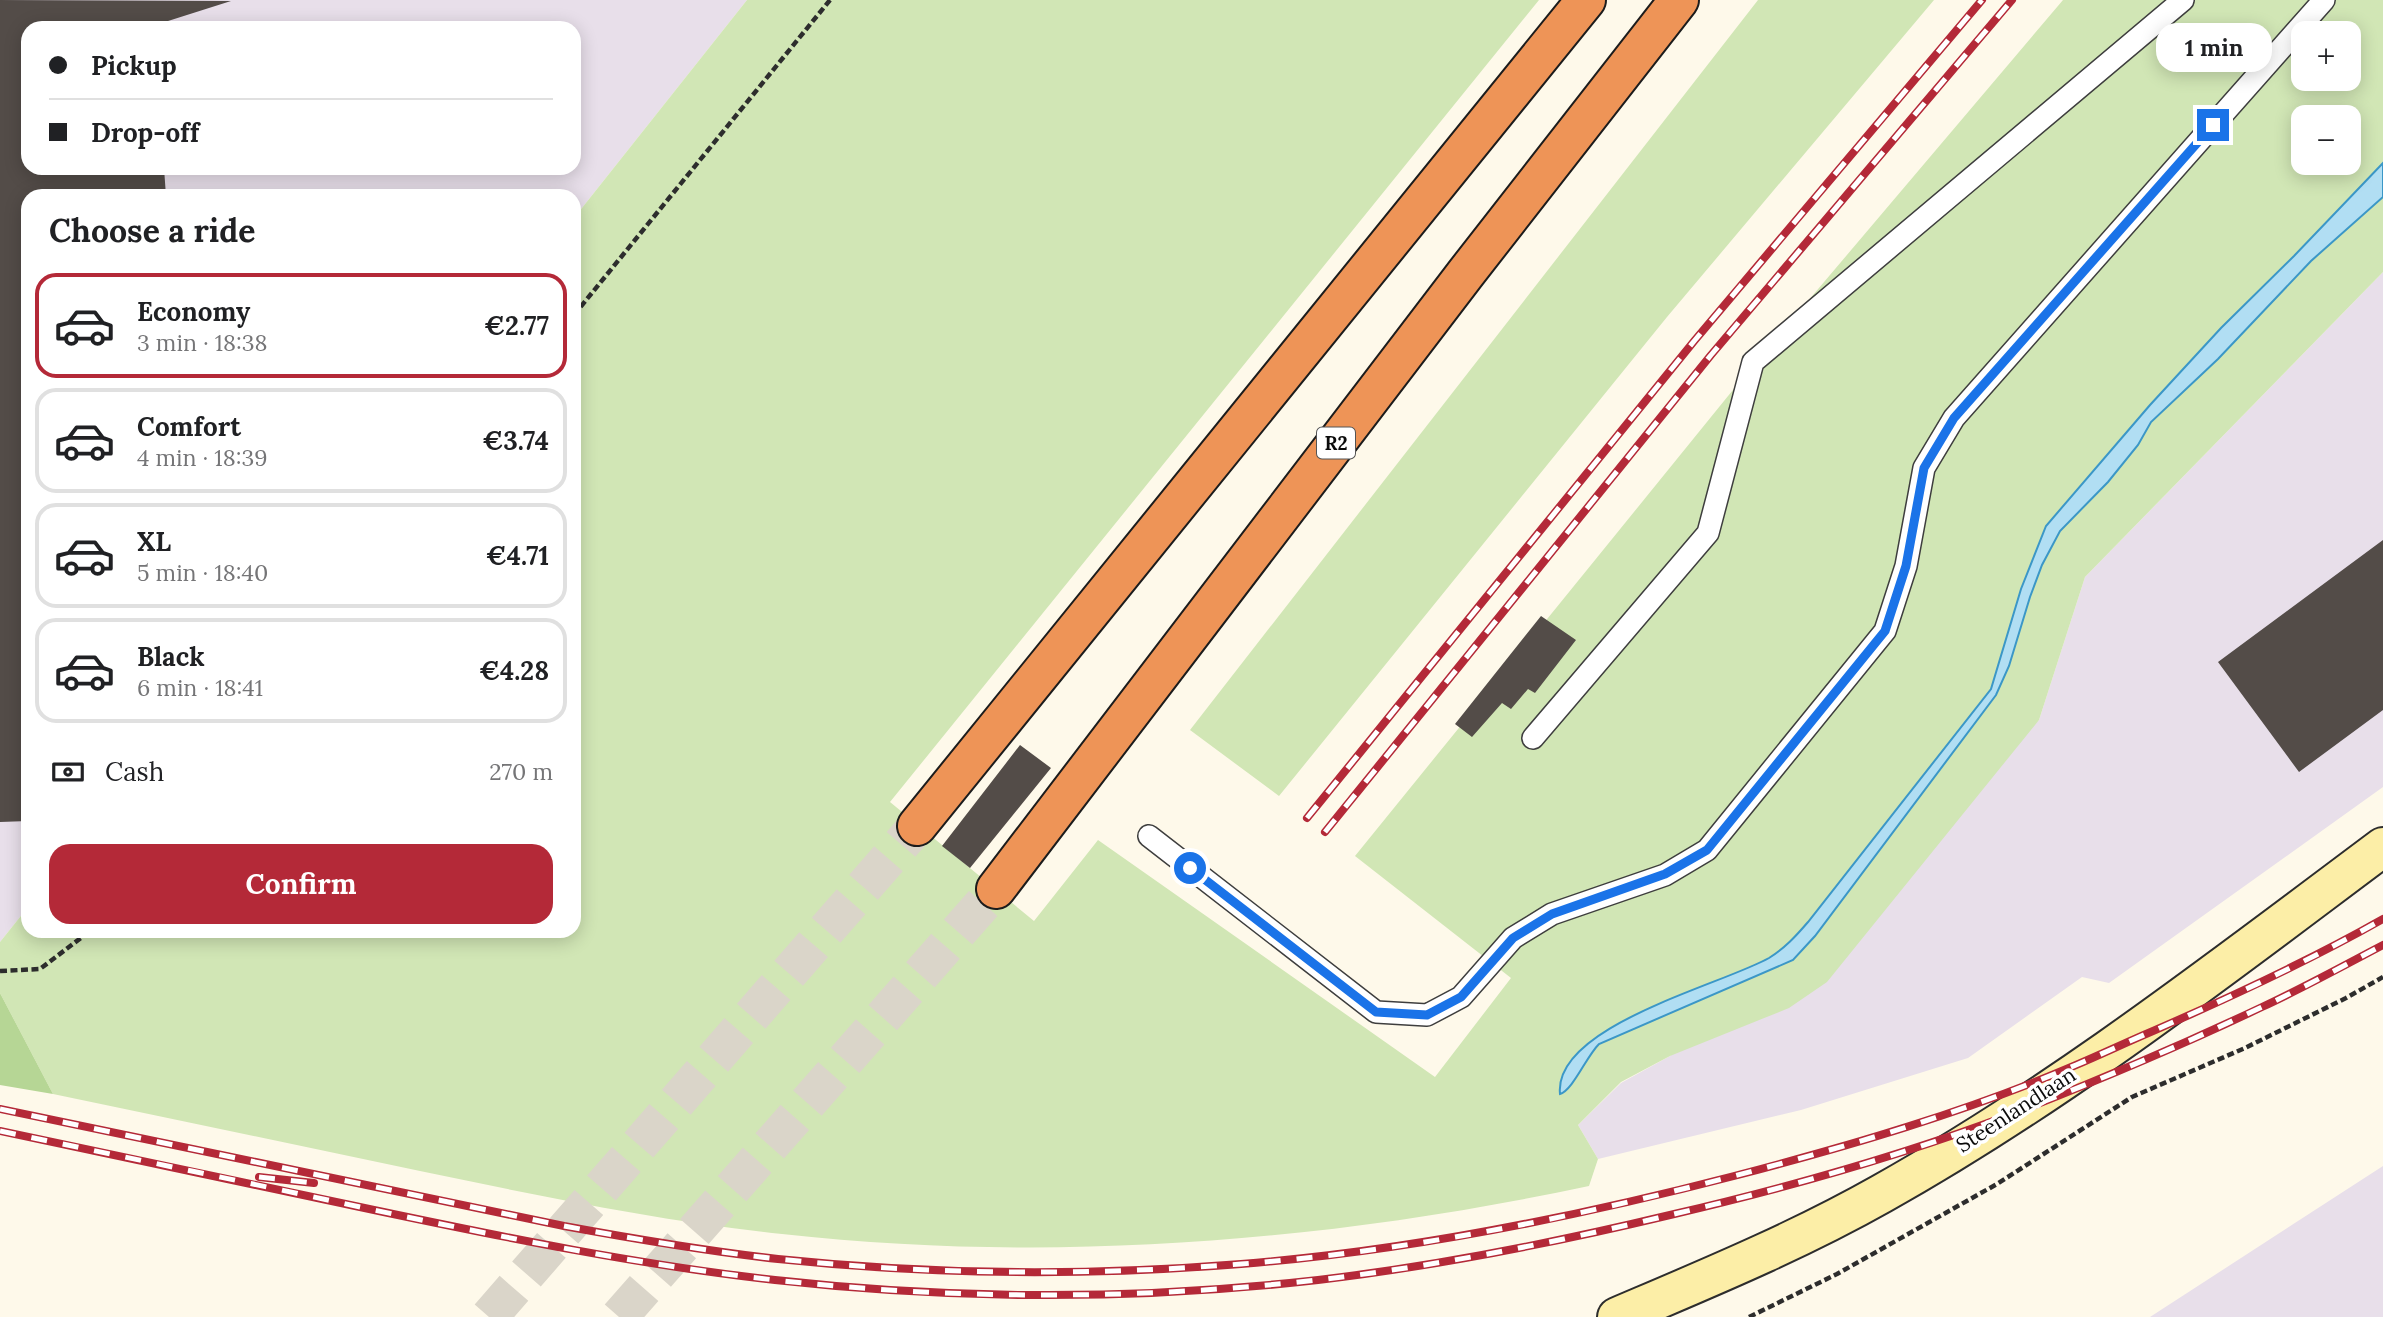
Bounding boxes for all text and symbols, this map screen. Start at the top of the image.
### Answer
map controls [2291,21,2361,175]
button: + [2291,21,2361,91]
callout: 1 min [2155,24,2271,72]
text: 1 min [2185,33,2243,62]
text: Pickup [91,49,177,82]
button: − [2291,105,2361,175]
route end [2197,109,2229,141]
text: Drop-off [91,116,199,149]
text: Choose a ride [49,210,256,251]
icon: car [53,294,116,357]
text: Economy [137,295,250,328]
text: €2.77 [484,309,549,342]
text: 3 min · 18:38 [137,328,267,357]
icon: car [53,409,116,472]
text: Comfort [137,410,241,443]
text: €3.74 [482,424,549,457]
road number: R2 [1317,428,1355,458]
text: 4 min · 18:39 [137,443,268,472]
icon: car [53,524,116,587]
text: XL [137,525,171,558]
text: €4.71 [486,539,549,572]
text: 5 min · 18:40 [137,558,268,587]
icon: car [53,639,116,702]
text: Black [137,640,205,673]
text: €4.28 [479,654,549,687]
text: 6 min · 18:41 [137,673,263,702]
icon: cash [49,753,87,791]
text: Cash [105,755,164,788]
text: 270 m [489,757,553,786]
button: Confirm [49,844,553,924]
route start [1174,852,1206,884]
street label: Steenlandlaan [1951,1061,2081,1158]

